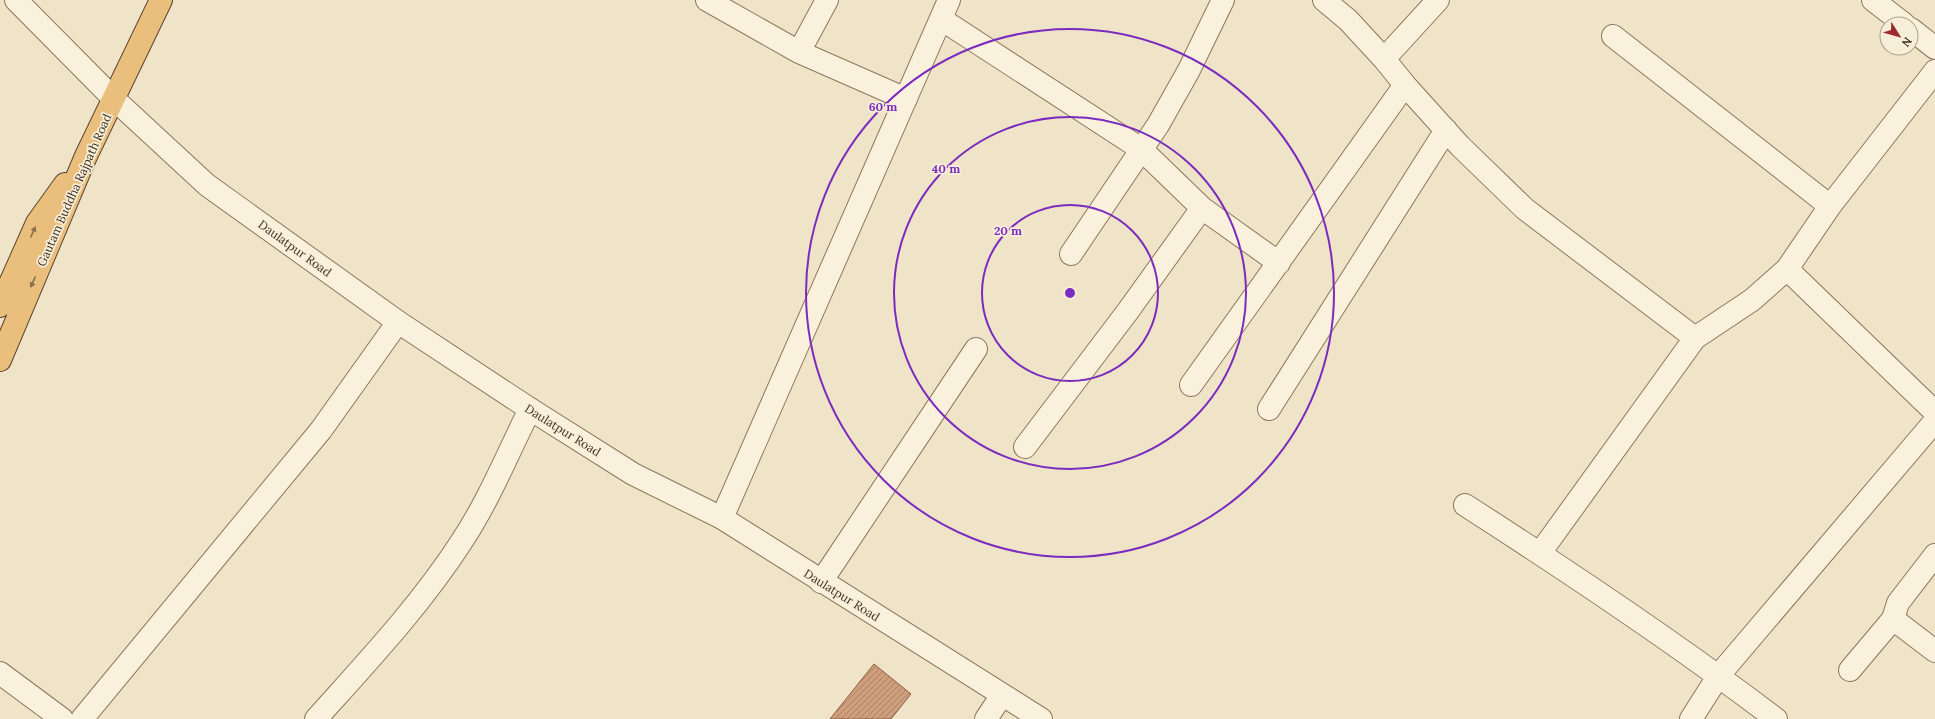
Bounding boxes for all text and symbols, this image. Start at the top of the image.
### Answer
north arrow [1879,16,1919,56]
text: N [1899,34,1915,50]
text: 60 m [869,99,897,114]
street label: Gautam Buddha Rajpath Road [33,111,115,269]
text: 40 m [932,161,960,176]
street label: Daulatpur Road [256,216,334,280]
text: 20 m [994,223,1022,238]
one-way arrow [30,227,36,238]
one-way arrow [30,277,36,288]
centre of rings [1063,286,1077,300]
street label: Daulatpur Road [522,401,604,459]
street label: Daulatpur Road [801,566,883,624]

